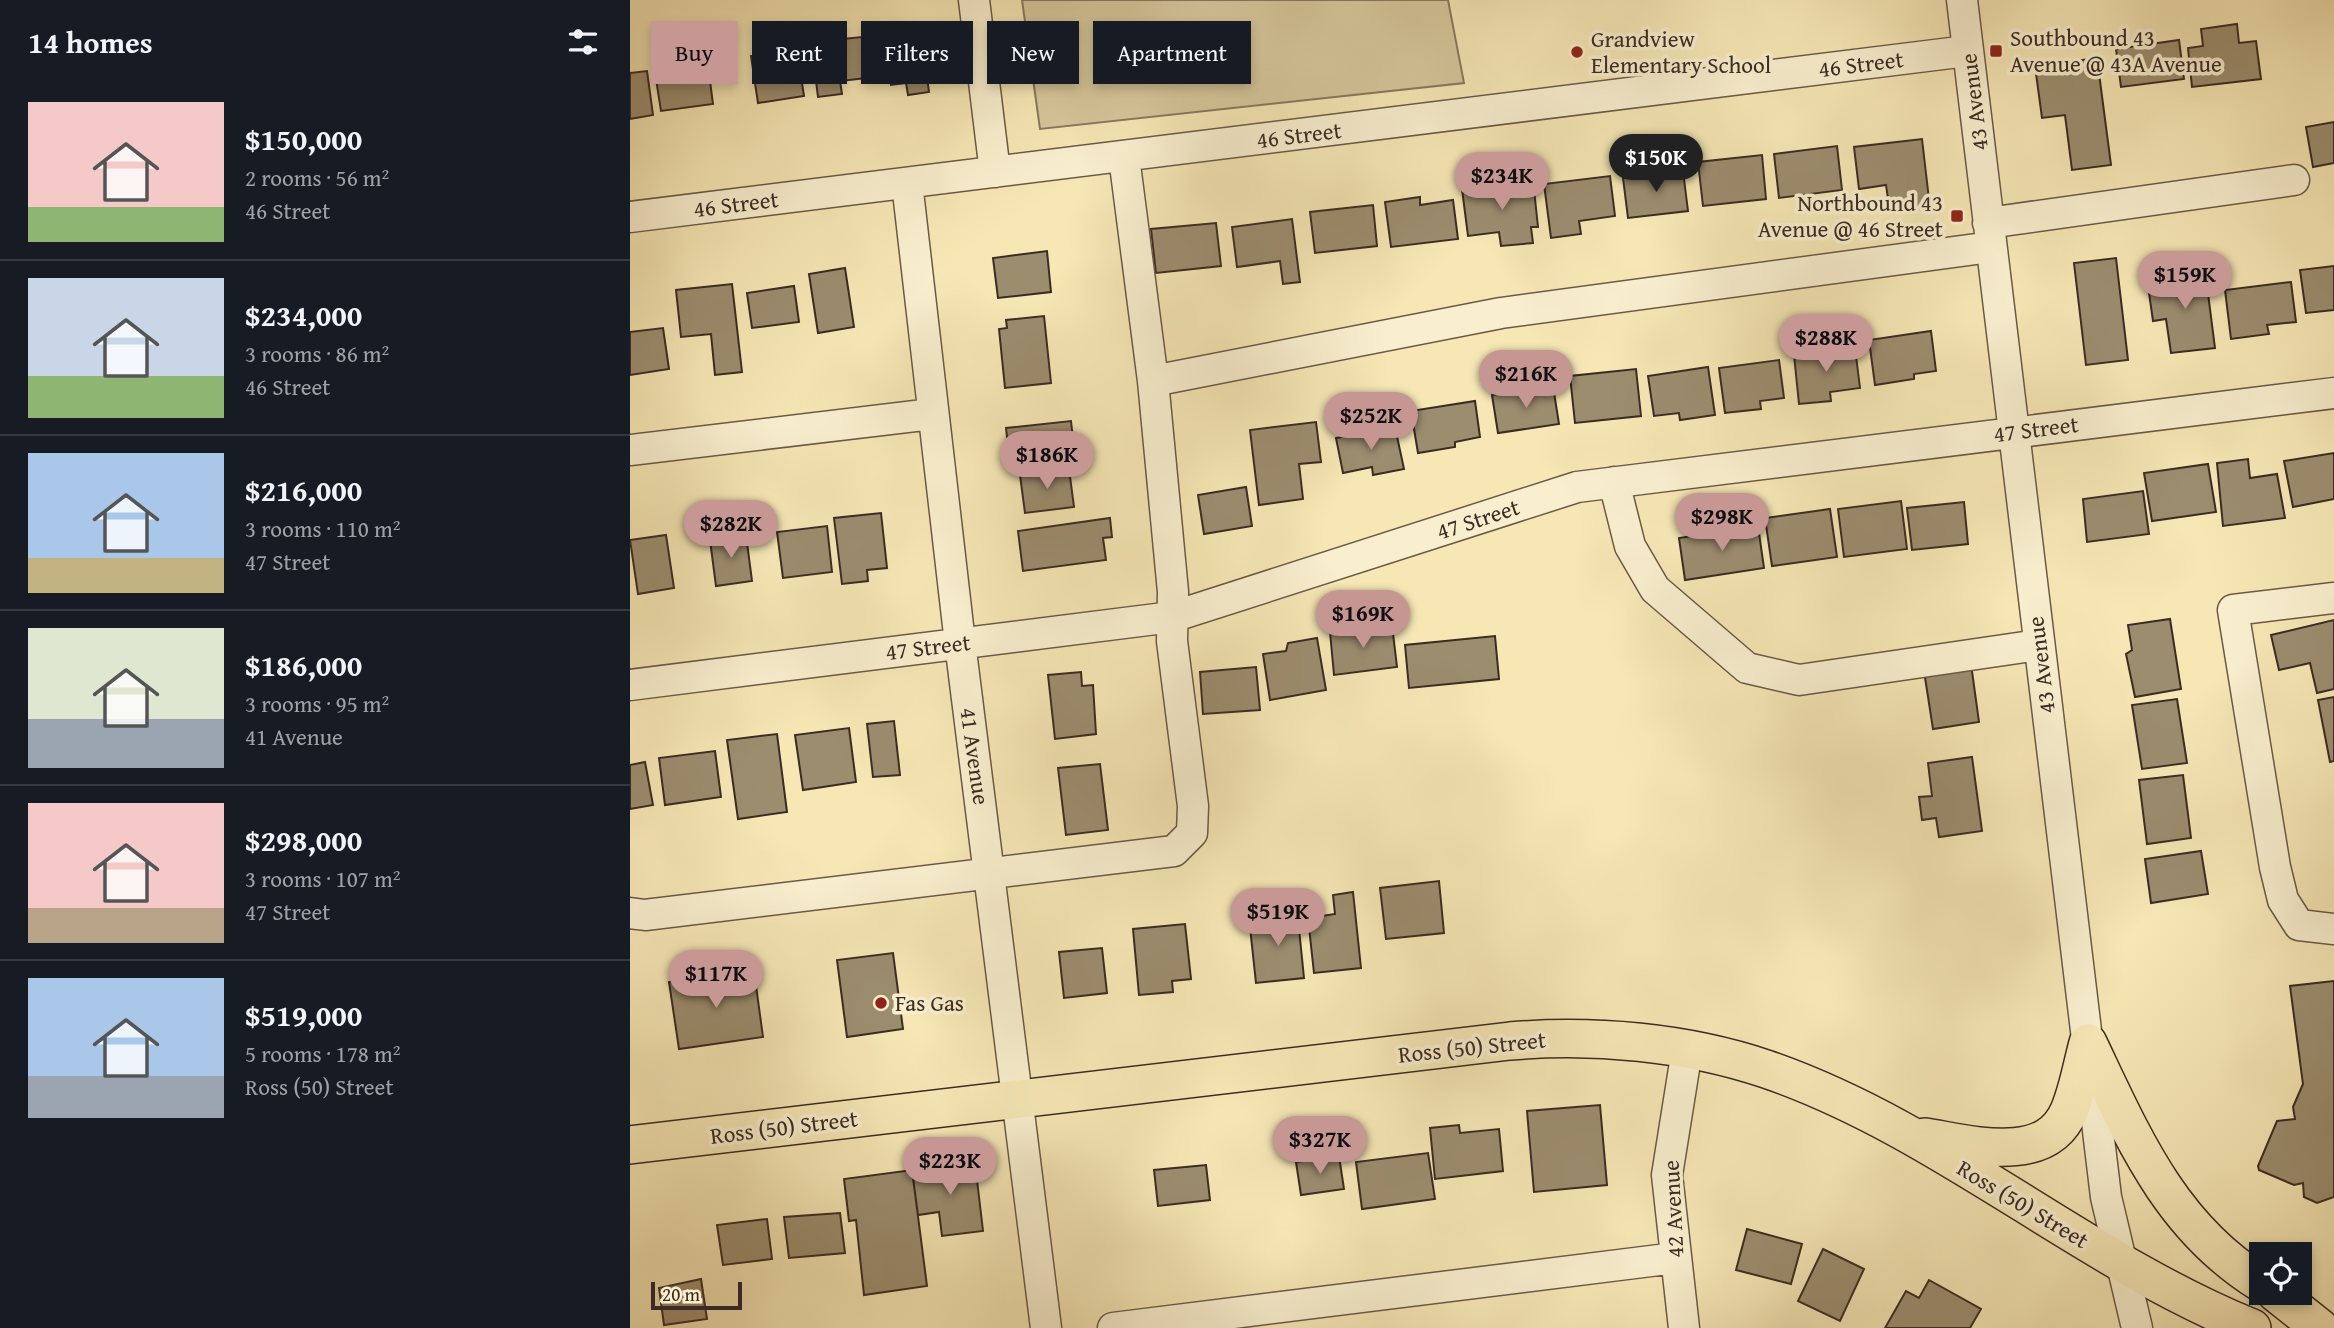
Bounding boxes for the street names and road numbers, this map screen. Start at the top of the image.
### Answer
street label: 46 Street [1817,42,1905,85]
street label: 43 Avenue [1951,51,1996,153]
street label: 46 Street [1255,113,1343,156]
street label: 46 Street [692,182,780,225]
street label: 47 Street [1992,407,2080,450]
street label: 47 Street [1432,490,1524,547]
street label: 43 Avenue [2018,614,2063,716]
street label: 47 Street [884,625,972,668]
street label: 41 Avenue [952,705,999,807]
street label: Ross (50) Street [1396,1022,1548,1071]
street label: Ross (50) Street [708,1101,860,1152]
street label: Ross (50) Street [1951,1151,2095,1256]
street label: 42 Avenue [1653,1159,1692,1259]

